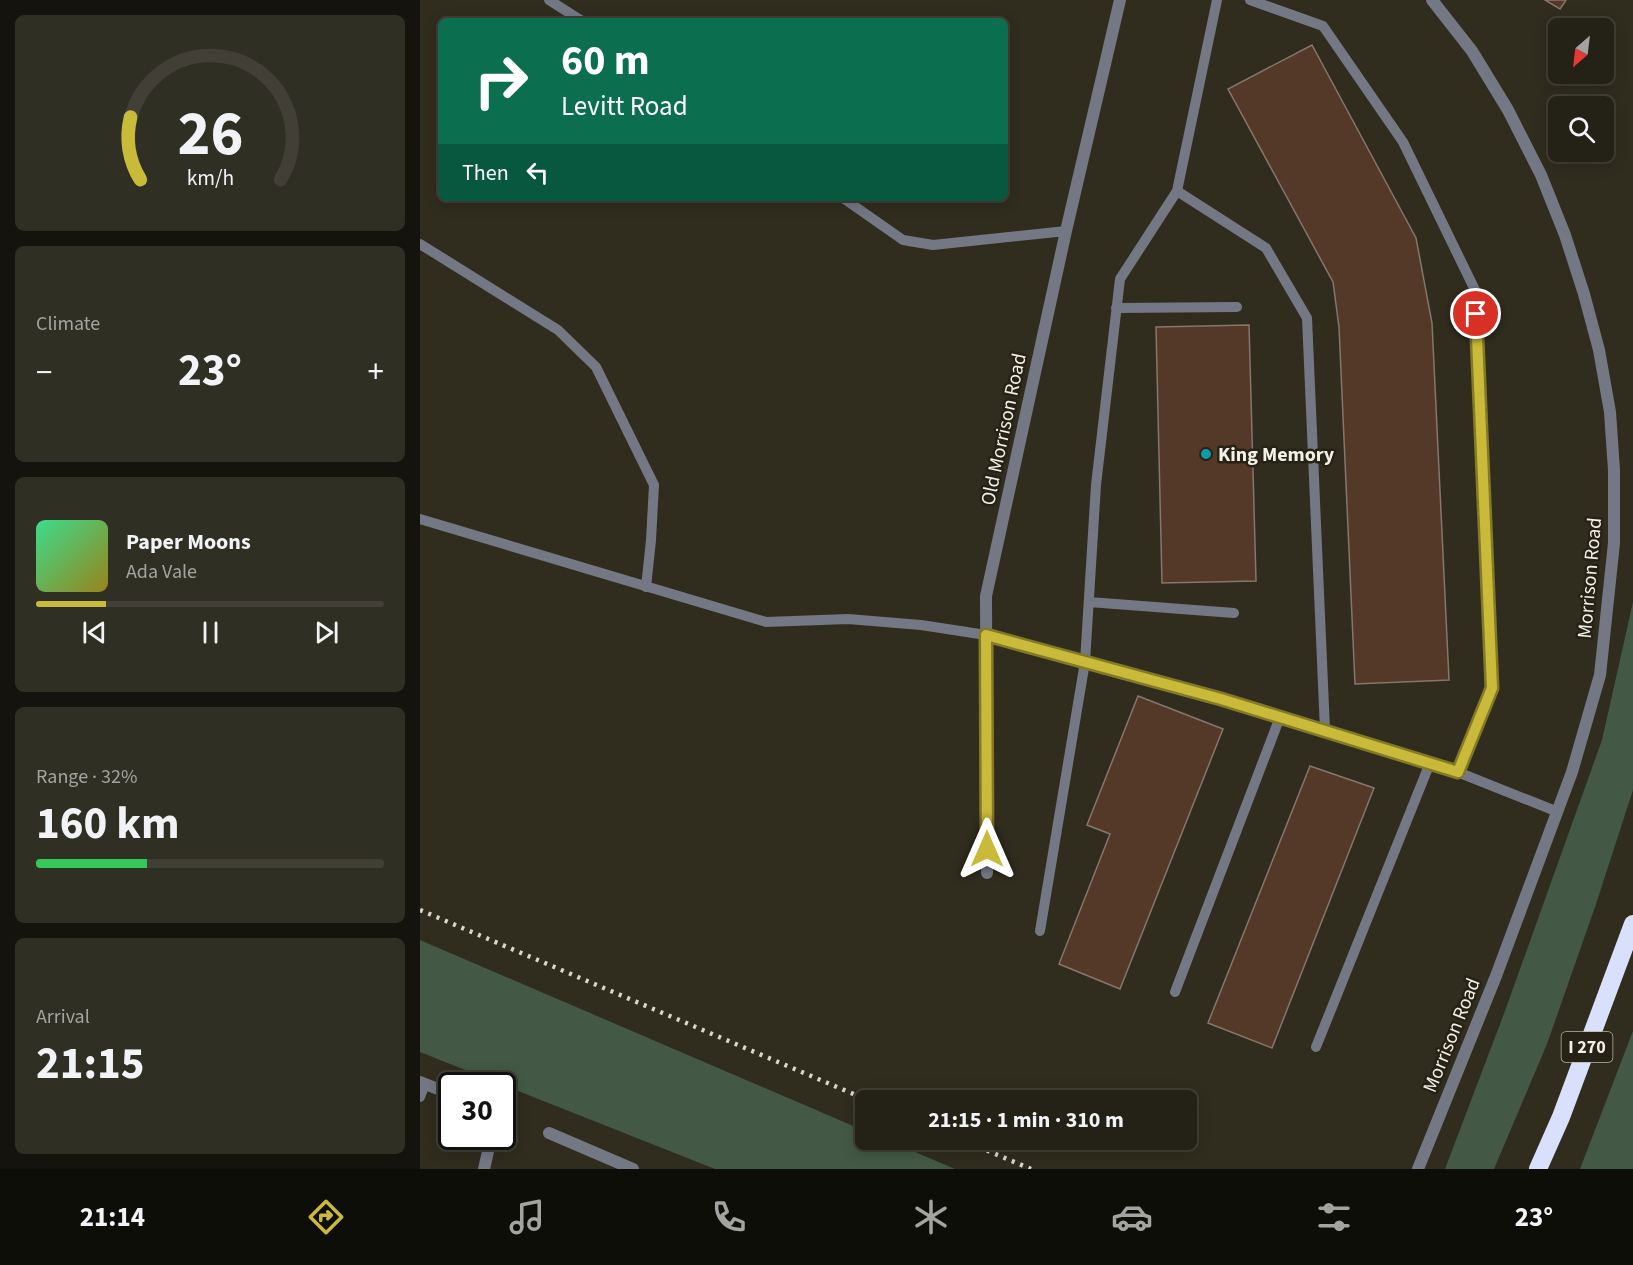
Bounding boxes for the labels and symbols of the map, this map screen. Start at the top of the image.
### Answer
north arrow [1548,18,1614,84]
pin [1450,288,1501,339]
street label: Old Morrison Road [974,351,1034,508]
place label: King Memory [1218,441,1335,469]
marker: King Memory [1199,447,1213,461]
street label: Morrison Road [1571,516,1609,640]
position arrow [955,817,1019,881]
street label: Morrison Road [1416,974,1488,1097]
road number: I 270 [1562,1032,1612,1062]
speed limit sign: 30 [438,1072,516,1150]

